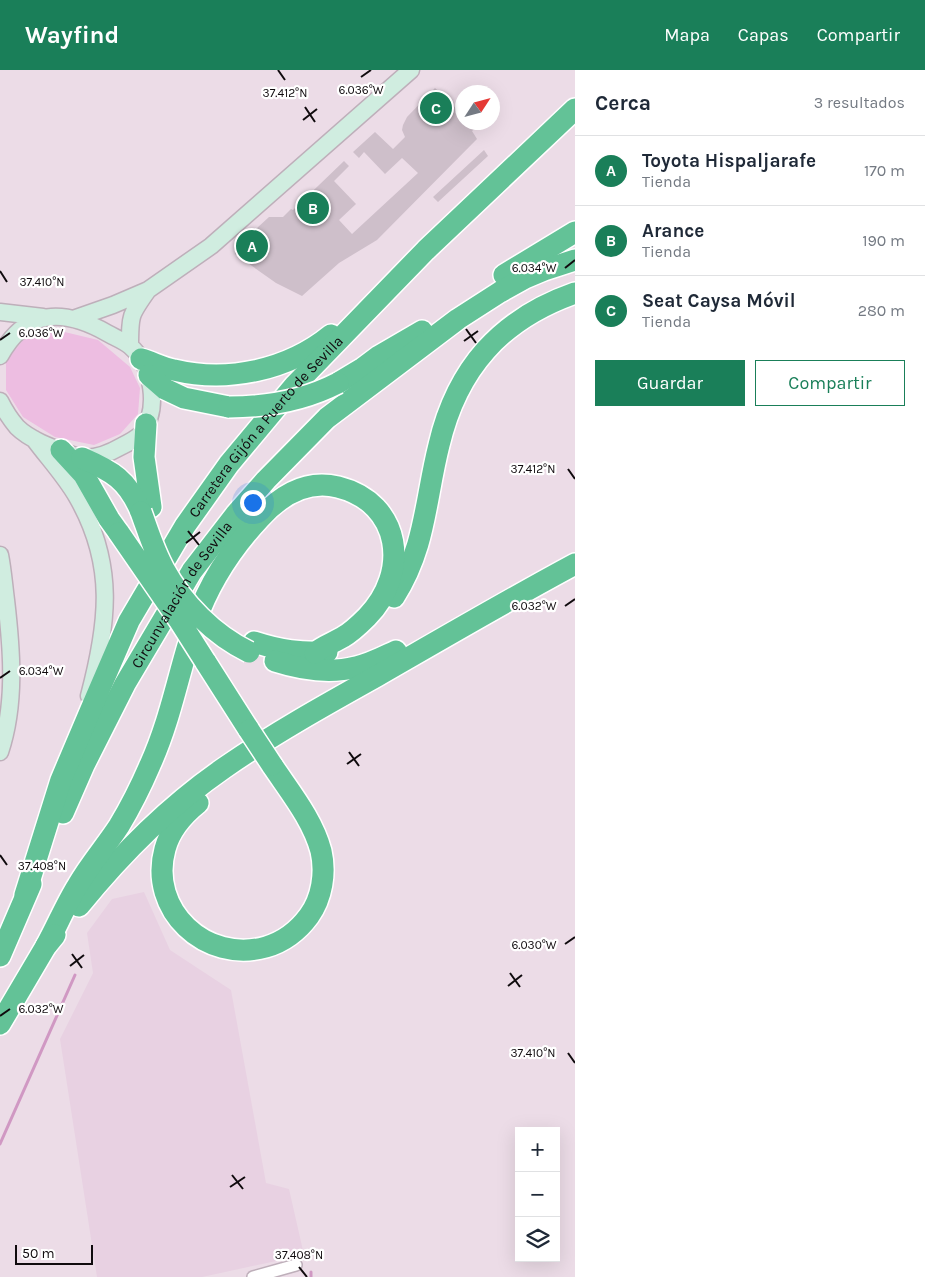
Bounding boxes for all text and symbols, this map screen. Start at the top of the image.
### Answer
text: Wayfind [25,21,119,49]
text: Mapa [664,24,710,46]
text: Capas [738,24,789,46]
text: Compartir [817,24,900,46]
text: 6.036°W [339,83,384,97]
north arrow [455,85,500,130]
text: 37.412°N [263,86,307,100]
pin: C [420,89,452,127]
text: Cerca [595,91,651,115]
text: 3 resultados [814,93,905,112]
text: Toyota Hispaljarafe [642,150,816,172]
text: A [606,161,616,180]
text: 170 m [864,161,905,180]
text: Tienda [642,172,691,191]
pin: B [297,189,329,227]
text: Arance [642,220,704,242]
pin: A [236,227,268,265]
text: B [606,231,616,250]
text: 190 m [862,231,905,250]
text: Tienda [642,242,691,261]
text: 6.034°W [512,261,557,275]
text: 37.410°N [20,275,64,289]
text: Seat Caysa Móvil [642,290,796,312]
text: C [606,301,616,320]
text: 280 m [858,301,905,320]
text: Tienda [642,312,691,331]
text: 6.036°W [19,326,64,340]
street label: Carretera Gijón a Puerto de Sevilla [185,332,347,521]
button: Guardar [595,360,745,406]
button: Compartir [755,360,905,406]
text: 37.412°N [511,462,555,476]
your location [240,490,266,516]
street label: Circunvalación de Sevilla [127,518,236,672]
text: 6.032°W [512,599,557,613]
text: 6.034°W [19,664,64,678]
text: 37.408°N [18,859,66,873]
text: 6.030°W [511,938,557,952]
text: 6.032°W [19,1002,64,1016]
text: 37.410°N [511,1046,555,1060]
map controls [515,1127,560,1262]
button: + [515,1127,560,1172]
button: − [515,1172,560,1217]
button: layers [515,1217,560,1262]
scale bar [15,1242,92,1265]
text: 50 m [22,1245,55,1262]
text: 37.408°N [275,1248,323,1262]

